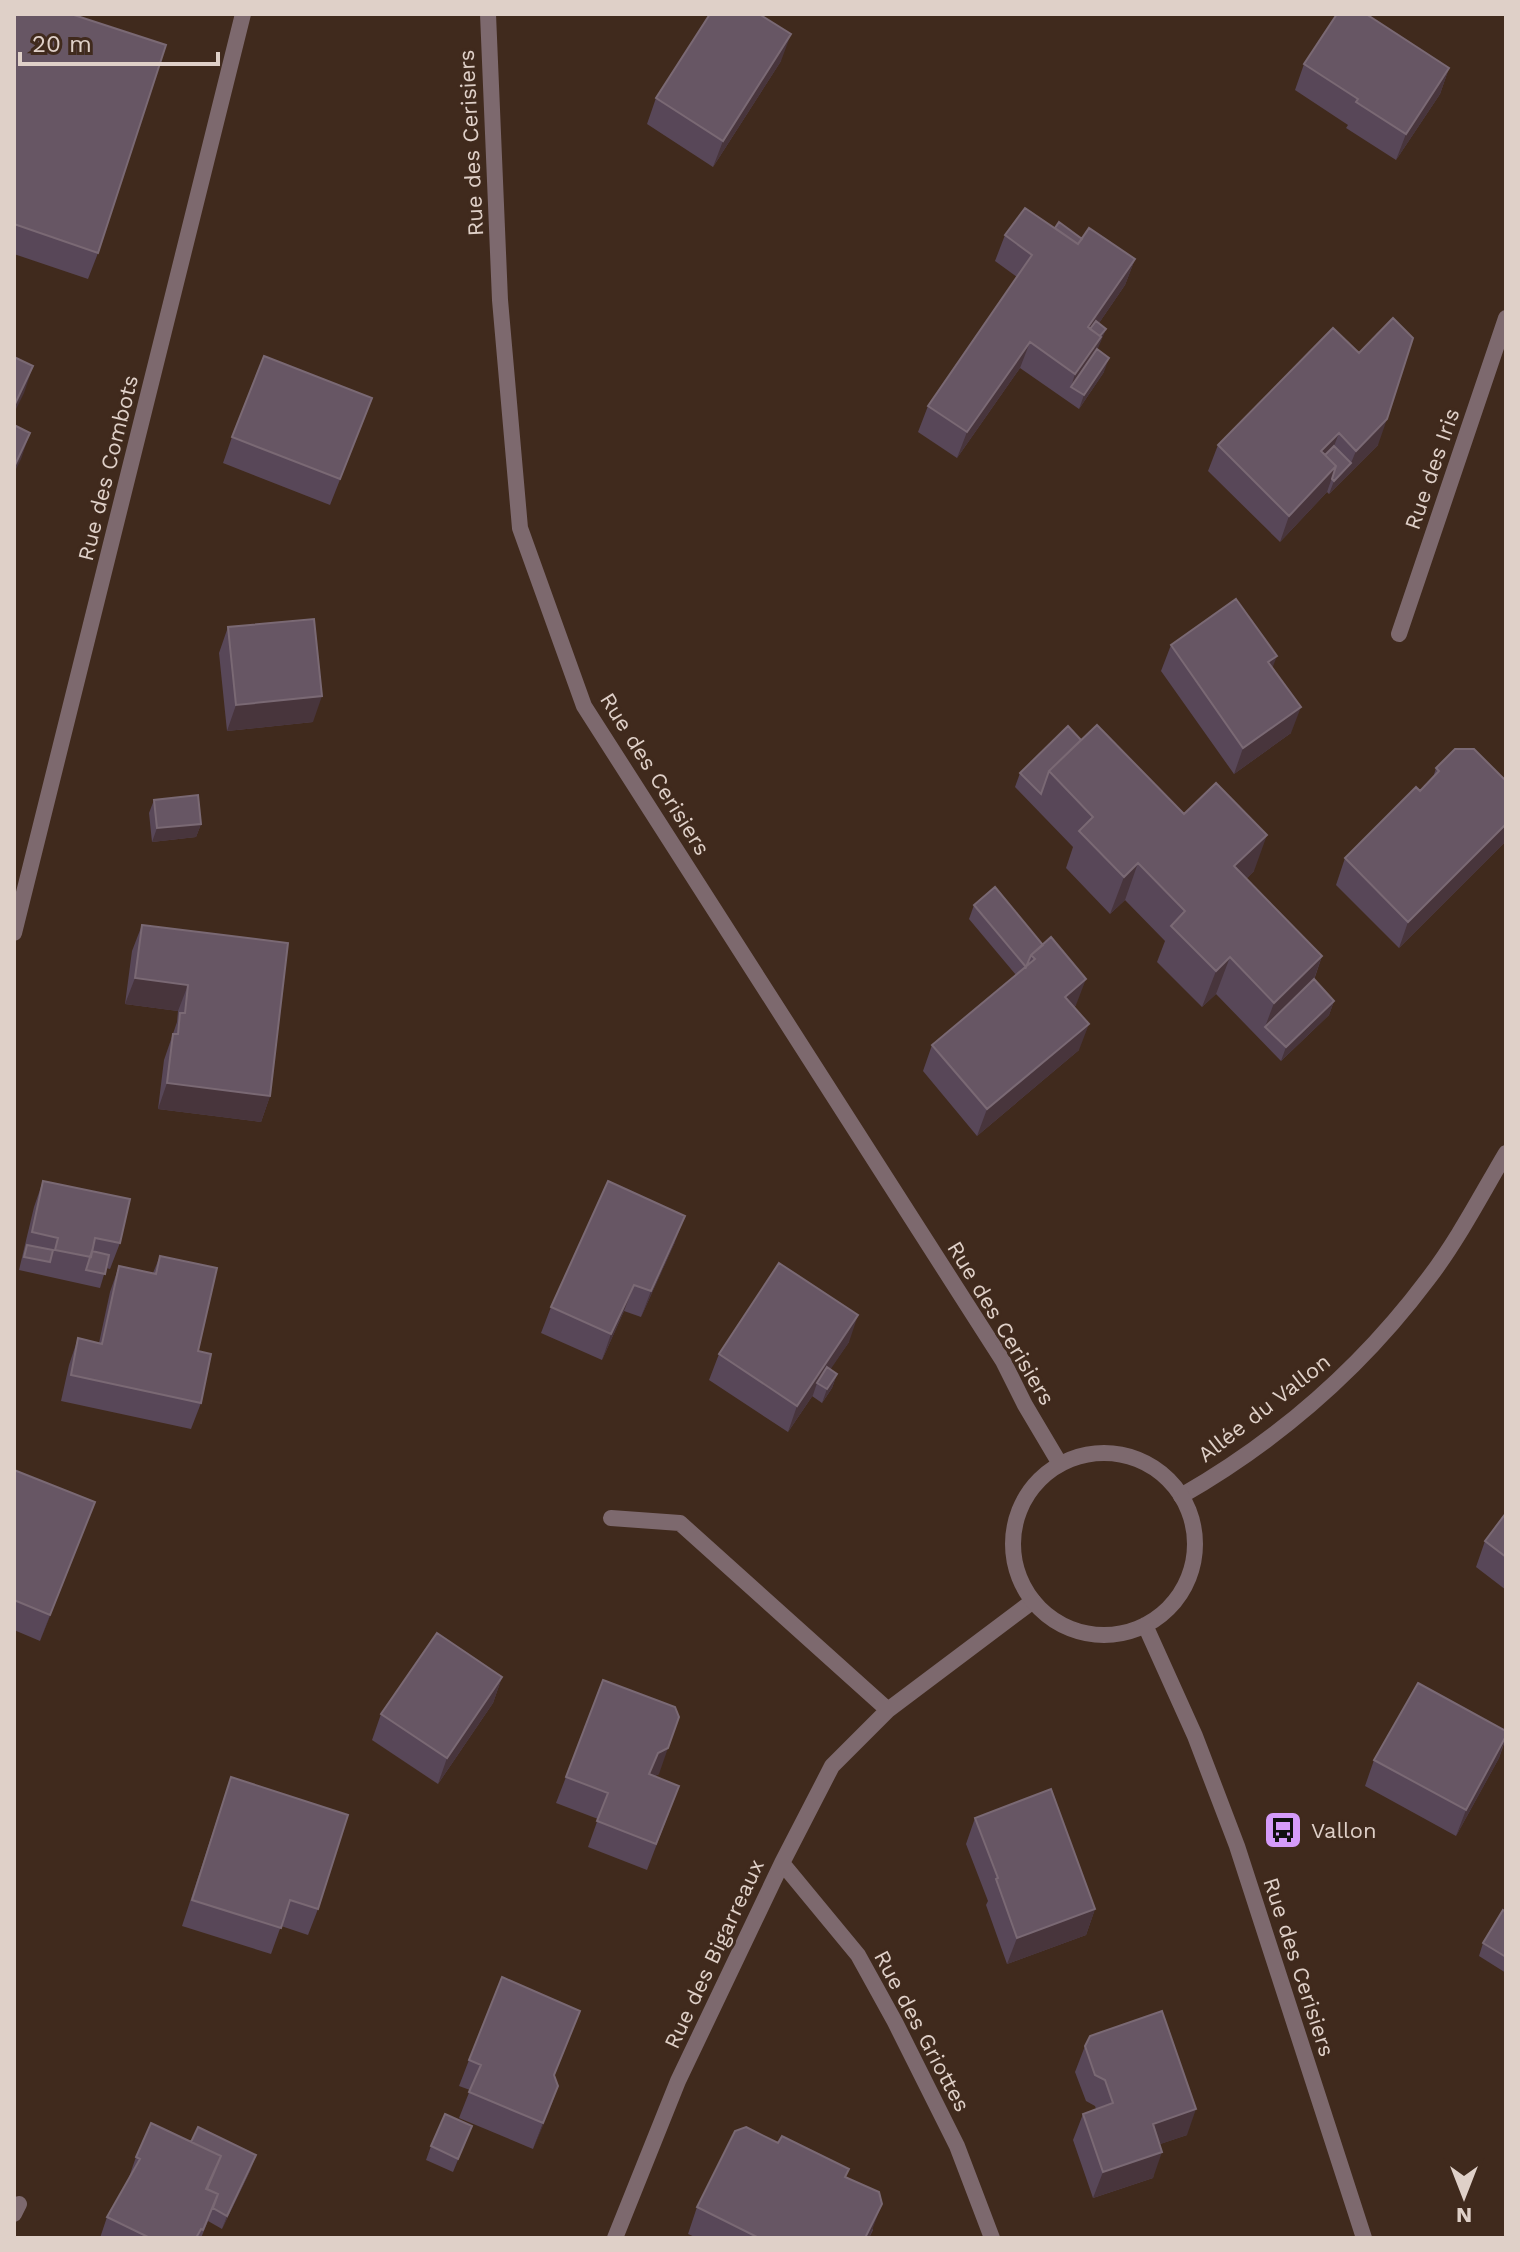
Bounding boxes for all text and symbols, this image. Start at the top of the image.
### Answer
scale bar [20,16,218,66]
text: 20 m [32,30,92,58]
street label: Rue des Cerisiers [454,49,488,237]
street label: Rue des Combots [73,373,143,563]
street label: Rue des Iris [1400,405,1464,533]
street label: Rue des Cerisiers [595,688,715,860]
street label: Rue des Cerisiers [942,1237,1060,1409]
street label: Allée du Vallon [1193,1349,1335,1467]
bus stop icon: Vallon [1262,1809,1304,1851]
place label: Vallon [1311,1818,1377,1843]
street label: Rue des Bigarreaux [659,1855,769,2053]
street label: Rue des Cerisiers [1258,1874,1340,2060]
street label: Rue des Griottes [869,1946,975,2116]
north arrow [1424,2156,1504,2236]
text: N [1456,2203,1472,2228]

